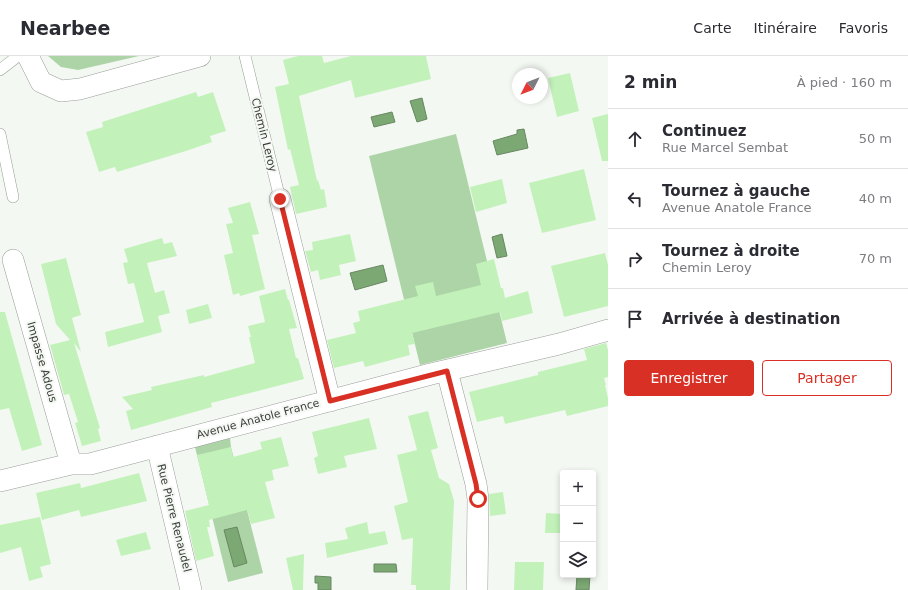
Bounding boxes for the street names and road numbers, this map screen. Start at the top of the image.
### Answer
street label: Chemin Leroy [249,97,280,174]
street label: Impasse Adous [24,320,60,404]
street label: Avenue Anatole France [195,396,321,442]
street label: Rue Pierre Renaudel [154,463,194,573]

